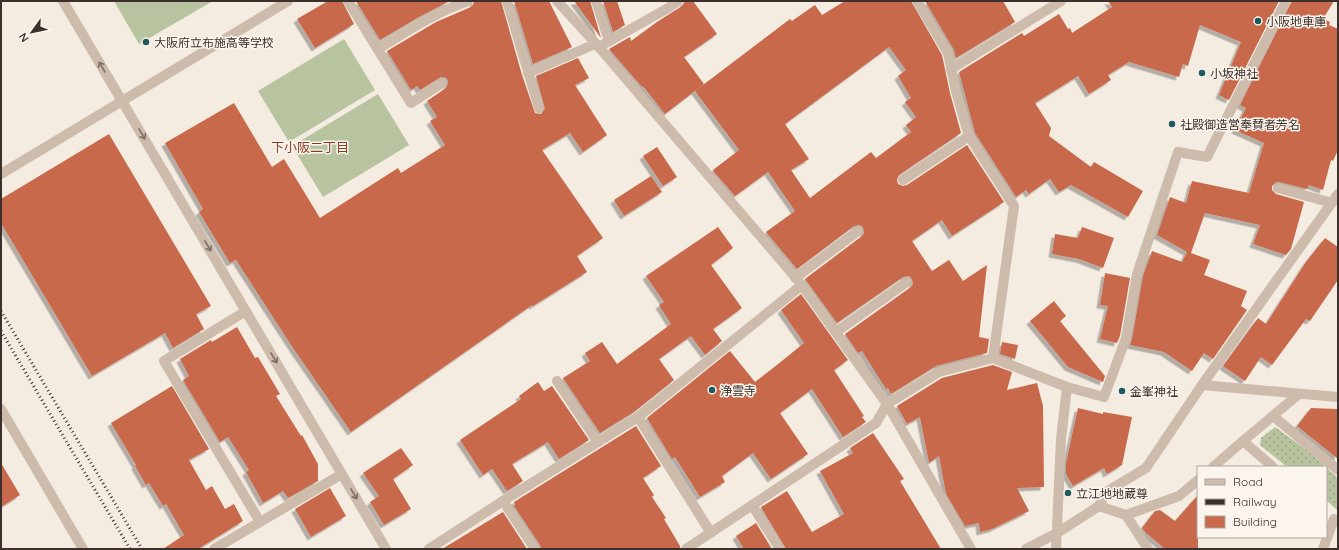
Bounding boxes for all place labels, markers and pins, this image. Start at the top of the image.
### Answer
place label: 小阪地車庫 [1266,14,1326,29]
marker: 小阪地車庫 [1253,16,1263,26]
place label: 大阪府立布施高等学校 [154,35,274,50]
marker: 大阪府立布施高等学校 [141,37,151,47]
place label: 小坂神社 [1210,66,1258,81]
marker: 小坂神社 [1197,68,1207,78]
place label: 社殿御造営奉賛者芳名 [1180,117,1300,132]
marker: 社殿御造営奉賛者芳名 [1167,119,1177,129]
place label: 浄雲寺 [720,383,756,398]
place label: 金峯神社 [1130,384,1178,399]
marker: 浄雲寺 [707,385,717,395]
marker: 金峯神社 [1117,386,1127,396]
place label: 立江地地蔵尊 [1076,486,1148,501]
marker: 立江地地蔵尊 [1063,488,1073,498]

